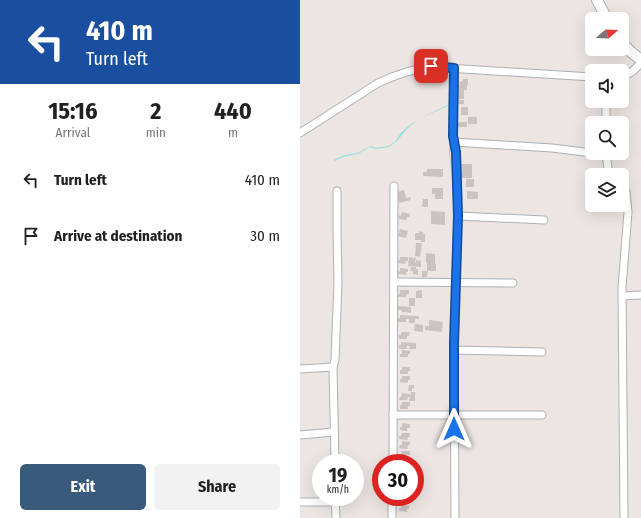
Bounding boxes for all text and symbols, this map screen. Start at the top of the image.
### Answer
north arrow [585,12,629,56]
map controls [585,12,629,212]
text: 410 m [86,14,153,47]
icon: left [20,16,72,68]
text: Turn left [86,48,148,70]
pin [414,49,448,83]
icon: arrive [420,55,442,77]
button: sound [585,64,629,108]
text: 15:16 [48,97,98,125]
text: 2 [150,97,161,125]
text: 440 [214,97,252,125]
button: search [585,116,629,160]
text: Arrival [56,125,90,140]
text: min [146,125,166,140]
text: m [228,125,238,140]
button: layers [585,168,629,212]
icon: left [20,169,42,191]
text: Turn left [54,171,107,189]
text: 410 m [245,171,280,189]
icon: arrive [20,225,42,247]
text: Arrive at destination [54,227,182,245]
text: 30 m [250,227,280,245]
position arrow [433,408,475,450]
speed limit sign: 30 [372,454,424,506]
text: 19 [329,463,347,487]
button: Exit [20,464,146,510]
button: Share [154,464,280,510]
text: km/h [327,484,349,496]

